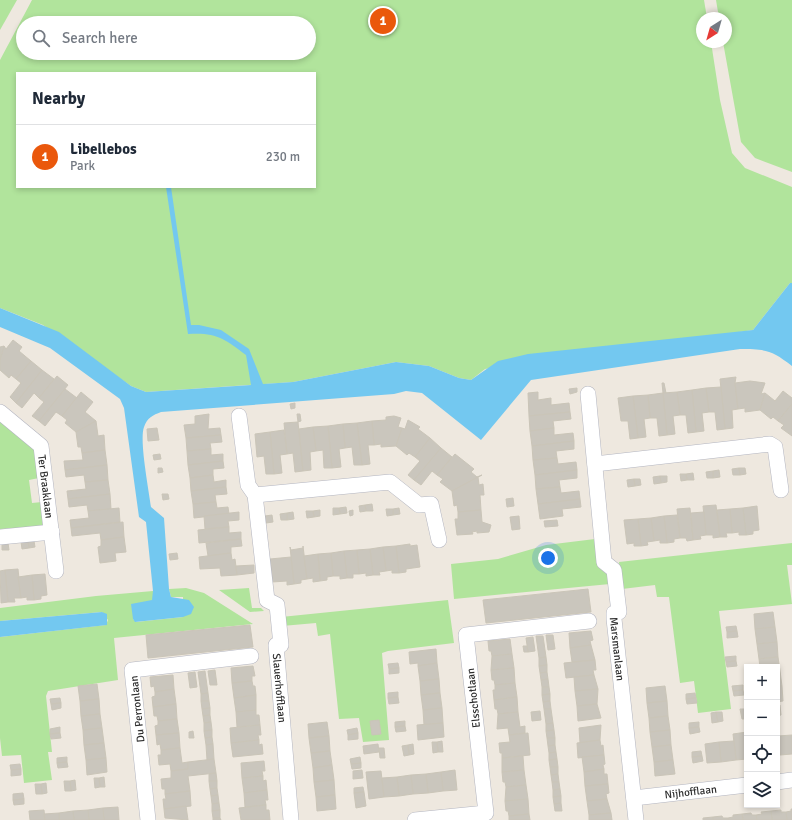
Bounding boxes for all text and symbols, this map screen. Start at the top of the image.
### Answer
pin: 1 [370,6,396,36]
north arrow [696,12,732,48]
search box [16,16,316,60]
icon: search [30,27,52,49]
text: Search here [62,29,138,47]
text: Nearby [32,88,85,109]
text: Libellebos [70,140,137,158]
text: 1 [41,149,49,165]
text: 230 m [266,149,300,165]
text: Park [70,158,95,174]
street label: Ter Braaklaan [35,454,56,519]
your location [538,548,558,568]
street label: Marsmanlaan [607,616,627,682]
street label: Slauerhofflaan [270,653,289,723]
map controls [744,664,780,808]
button: + [744,664,780,700]
street label: Elsschotlaan [464,667,483,729]
street label: Du Perronlaan [128,675,147,743]
button: − [744,700,780,736]
button: locate [744,736,780,772]
button: layers [744,772,780,808]
street label: Nijhofflaan [664,783,718,801]

